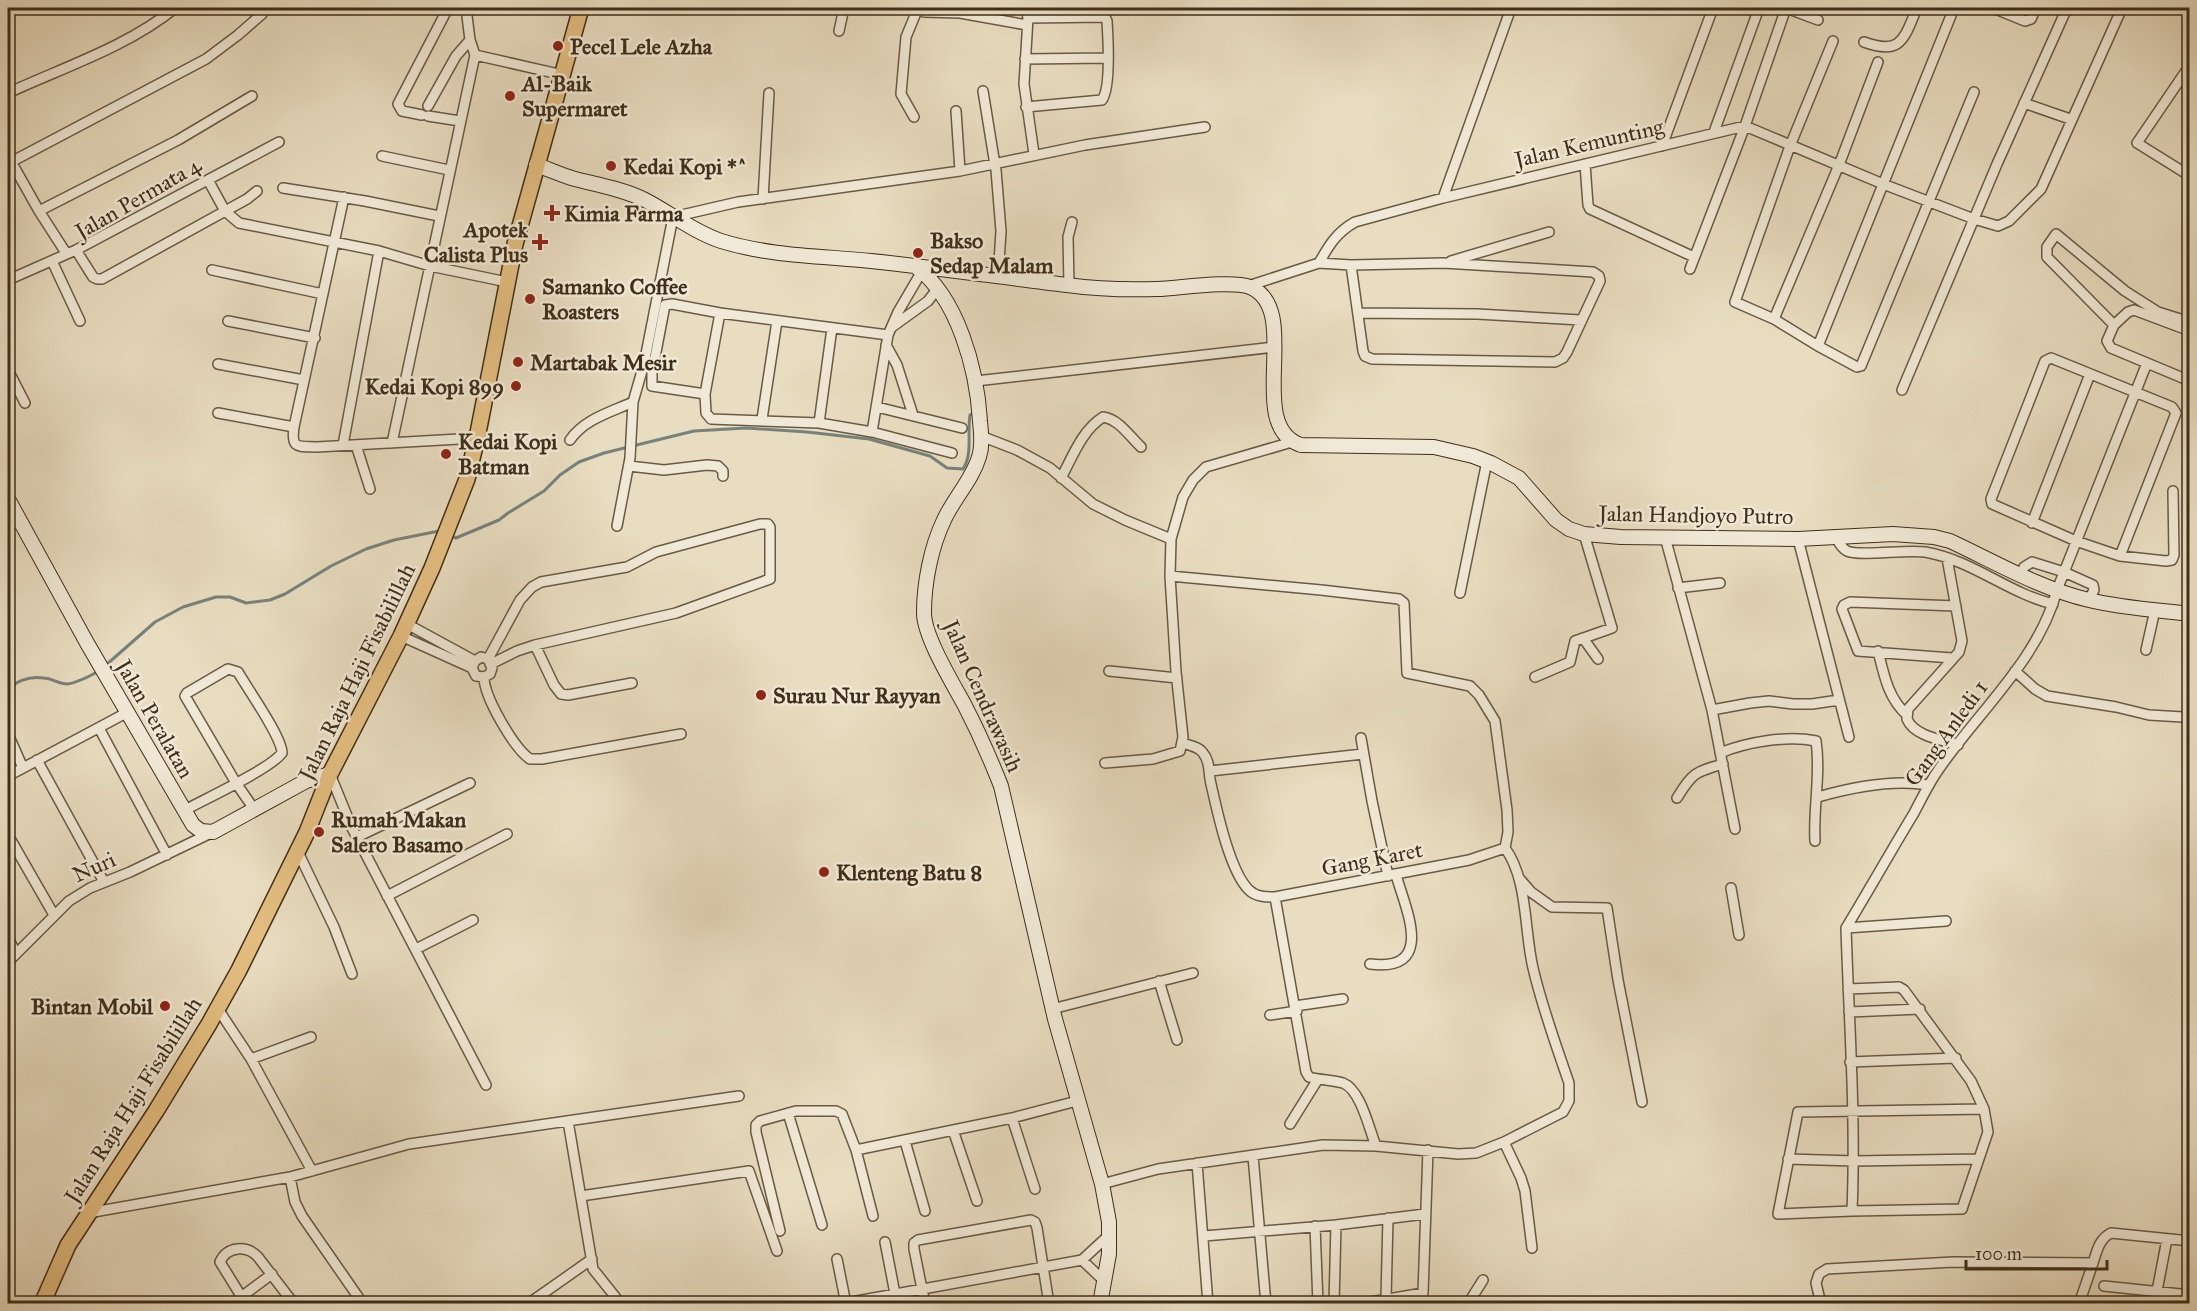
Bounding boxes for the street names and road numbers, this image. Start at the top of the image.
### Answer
street label: Jalan Kemunting [1510,113,1667,174]
street label: Jalan Permata 4 [69,151,206,246]
street label: Jalan Handjoyo Putro [1596,500,1794,530]
street label: Jalan Raja Haji Fisabilillah [292,559,421,787]
street label: Jalan Cendrawasih [937,614,1029,776]
street label: Jalan Peralatan [109,653,200,783]
street label: Gang Anledi 1 [1898,675,1994,791]
street label: Gang Karet [1319,836,1425,882]
street label: Nuri [68,846,120,888]
street label: Jalan Raja Haji Fisabilillah [57,992,208,1210]

